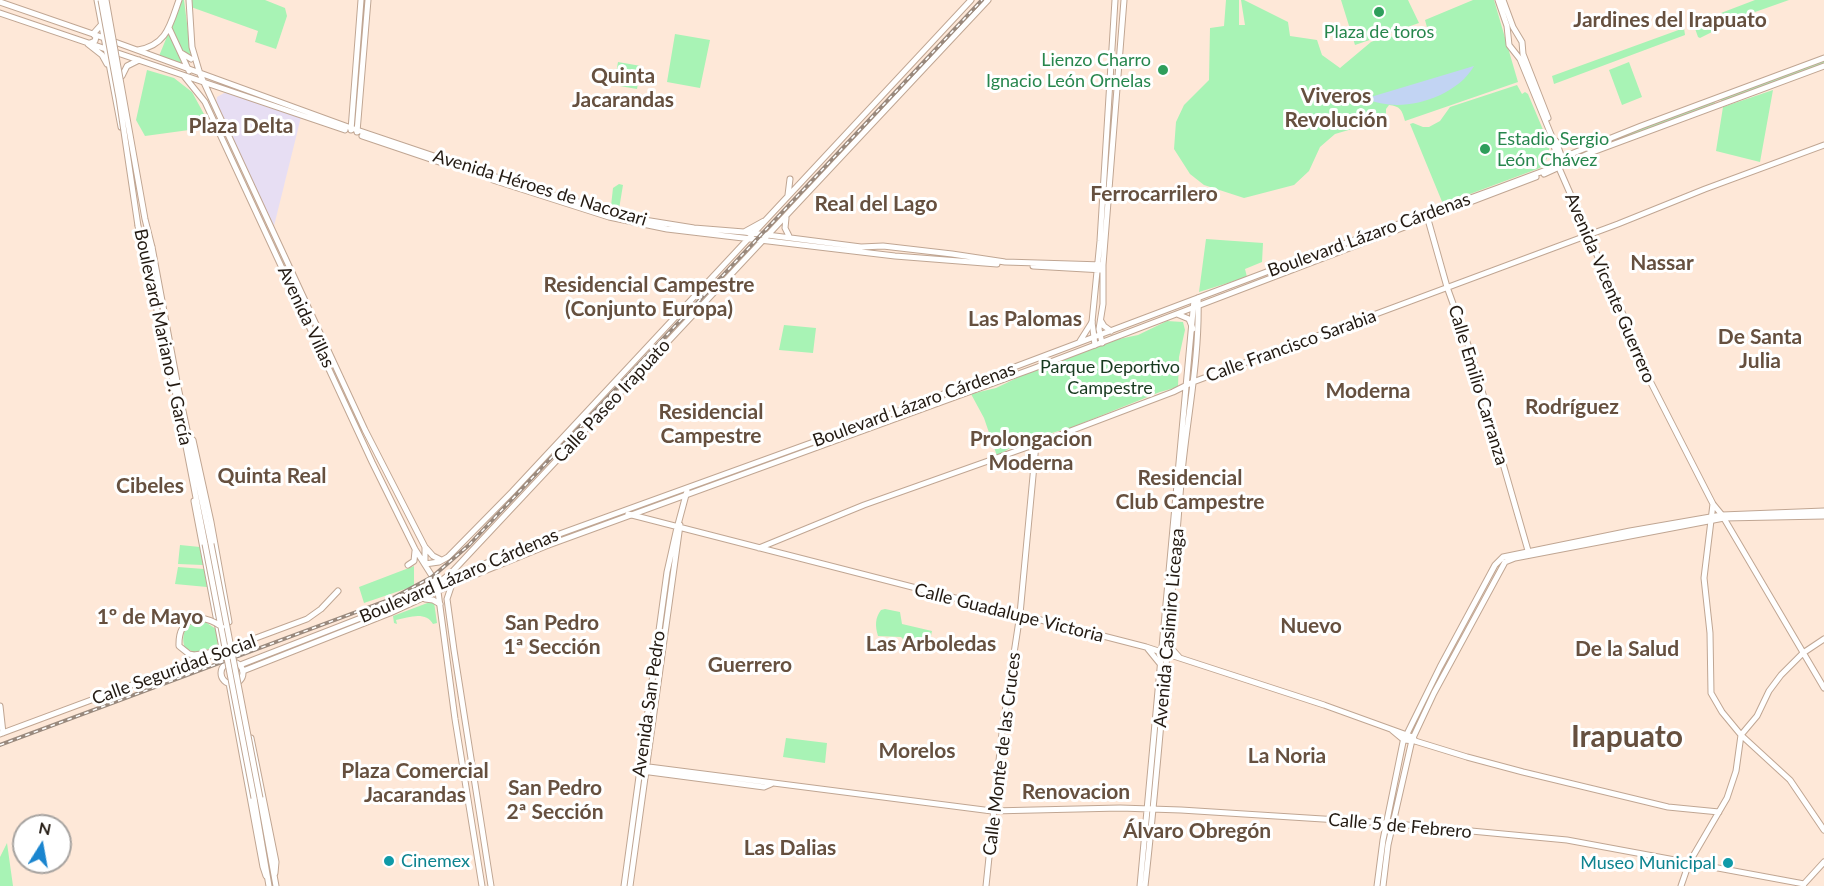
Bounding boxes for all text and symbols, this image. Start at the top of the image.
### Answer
marker: Plaza de toros [1372,5,1386,19]
district label: Jardines del Irapuato [1573,7,1767,33]
place label: Plaza de toros [1324,21,1434,43]
place label: Lienzo Charro Ignacio León Ornelas [986,49,1151,92]
district label: Quinta Jacarandas [572,63,674,113]
marker: Lienzo Charro Ignacio León Ornelas [1156,63,1170,77]
district label: Viveros Revolución [1285,83,1387,133]
district label: Plaza Delta [189,113,293,139]
place label: Estadio Sergio León Chávez [1497,128,1609,170]
marker: Estadio Sergio León Chávez [1478,142,1492,156]
street label: Avenida Héroes de Nacozari [431,145,649,231]
district label: Ferrocarrilero [1090,181,1218,207]
street label: Boulevard Lázaro Cárdenas [1265,188,1473,282]
street label: Avenida Vicente Guerrero [1560,190,1660,386]
district label: Real del Lago [815,191,937,217]
street label: Boulevard Mariano J. García [129,227,197,447]
district label: Nassar [1630,250,1694,276]
street label: Avenida Villas [273,263,339,371]
district label: Residencial Campestre (Conjunto Europa) [543,272,755,322]
street label: Calle Emilio Carranza [1443,302,1513,468]
street label: Calle Francisco Sarabia [1203,305,1379,387]
district label: Las Palomas [968,306,1082,332]
district label: De Santa Julia [1718,324,1802,374]
street label: Calle Paseo Irapuato [549,335,675,467]
park label: Parque Deportivo Campestre [1040,356,1180,398]
street label: Boulevard Lázaro Cárdenas [810,358,1018,452]
district label: Moderna [1325,378,1411,404]
district label: Rodríguez [1525,394,1619,420]
district label: Residencial Campestre [659,399,763,449]
district label: Prolongacion Moderna [970,426,1092,476]
district label: Quinta Real [217,463,327,489]
district label: Residencial Club Campestre [1115,465,1265,515]
district label: Cibeles [116,473,184,499]
street label: Boulevard Lázaro Cárdenas [356,524,562,628]
street label: Avenida Casimiro Liceaga [1150,527,1188,729]
street label: Calle Guadalupe Victoria [912,579,1106,647]
district label: 1º de Mayo [97,604,203,630]
district label: San Pedro 1ª Sección [504,610,600,660]
district label: Nuevo [1280,613,1342,639]
street label: Avenida San Pedro [628,629,670,779]
street label: Calle Seguridad Social [89,630,259,710]
district label: Las Arboledas [866,631,996,657]
district label: De la Salud [1575,636,1679,662]
street label: Calle Monte de las Cruces [979,651,1025,857]
district label: Guerrero [708,652,792,678]
district label: Irapuato [1571,719,1683,755]
district label: Morelos [879,738,955,764]
district label: La Noria [1248,743,1326,769]
district label: Plaza Comercial Jacarandas [341,758,489,808]
district label: San Pedro 2ª Sección [507,775,603,825]
district label: Renovacion [1022,779,1130,805]
street label: Calle 5 de Febrero [1327,809,1473,843]
north arrow [12,814,72,874]
text: N [37,817,53,838]
district label: Álvaro Obregón [1123,818,1271,844]
district label: Las Dalias [744,835,836,861]
place label: Cinemex [401,850,470,872]
place label: Museo Municipal [1580,852,1716,874]
marker: Cinemex [382,854,396,868]
marker: Museo Municipal [1721,856,1735,870]

